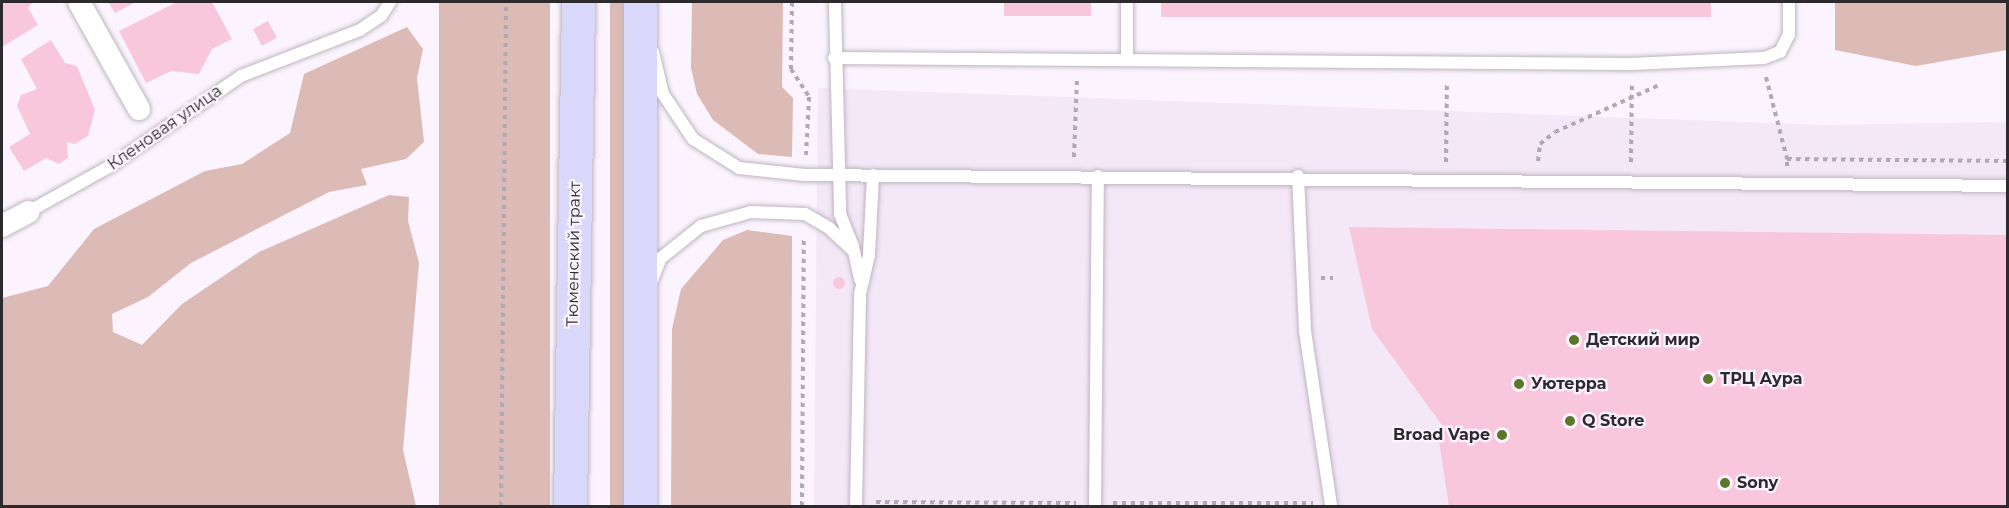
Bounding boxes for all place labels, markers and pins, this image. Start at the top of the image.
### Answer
place label: Детский мир [1586,330,1700,350]
marker: Детский мир [1567,333,1581,347]
place label: ТРЦ Аура [1720,369,1802,389]
marker: ТРЦ Аура [1701,372,1715,386]
place label: Уютерра [1531,374,1606,394]
marker: Уютерра [1512,377,1526,391]
place label: Q Store [1582,411,1644,431]
marker: Q Store [1563,414,1577,428]
place label: Broad Vape [1393,425,1490,445]
marker: Broad Vape [1495,428,1509,442]
place label: Sony [1737,473,1778,493]
marker: Sony [1718,476,1732,490]

